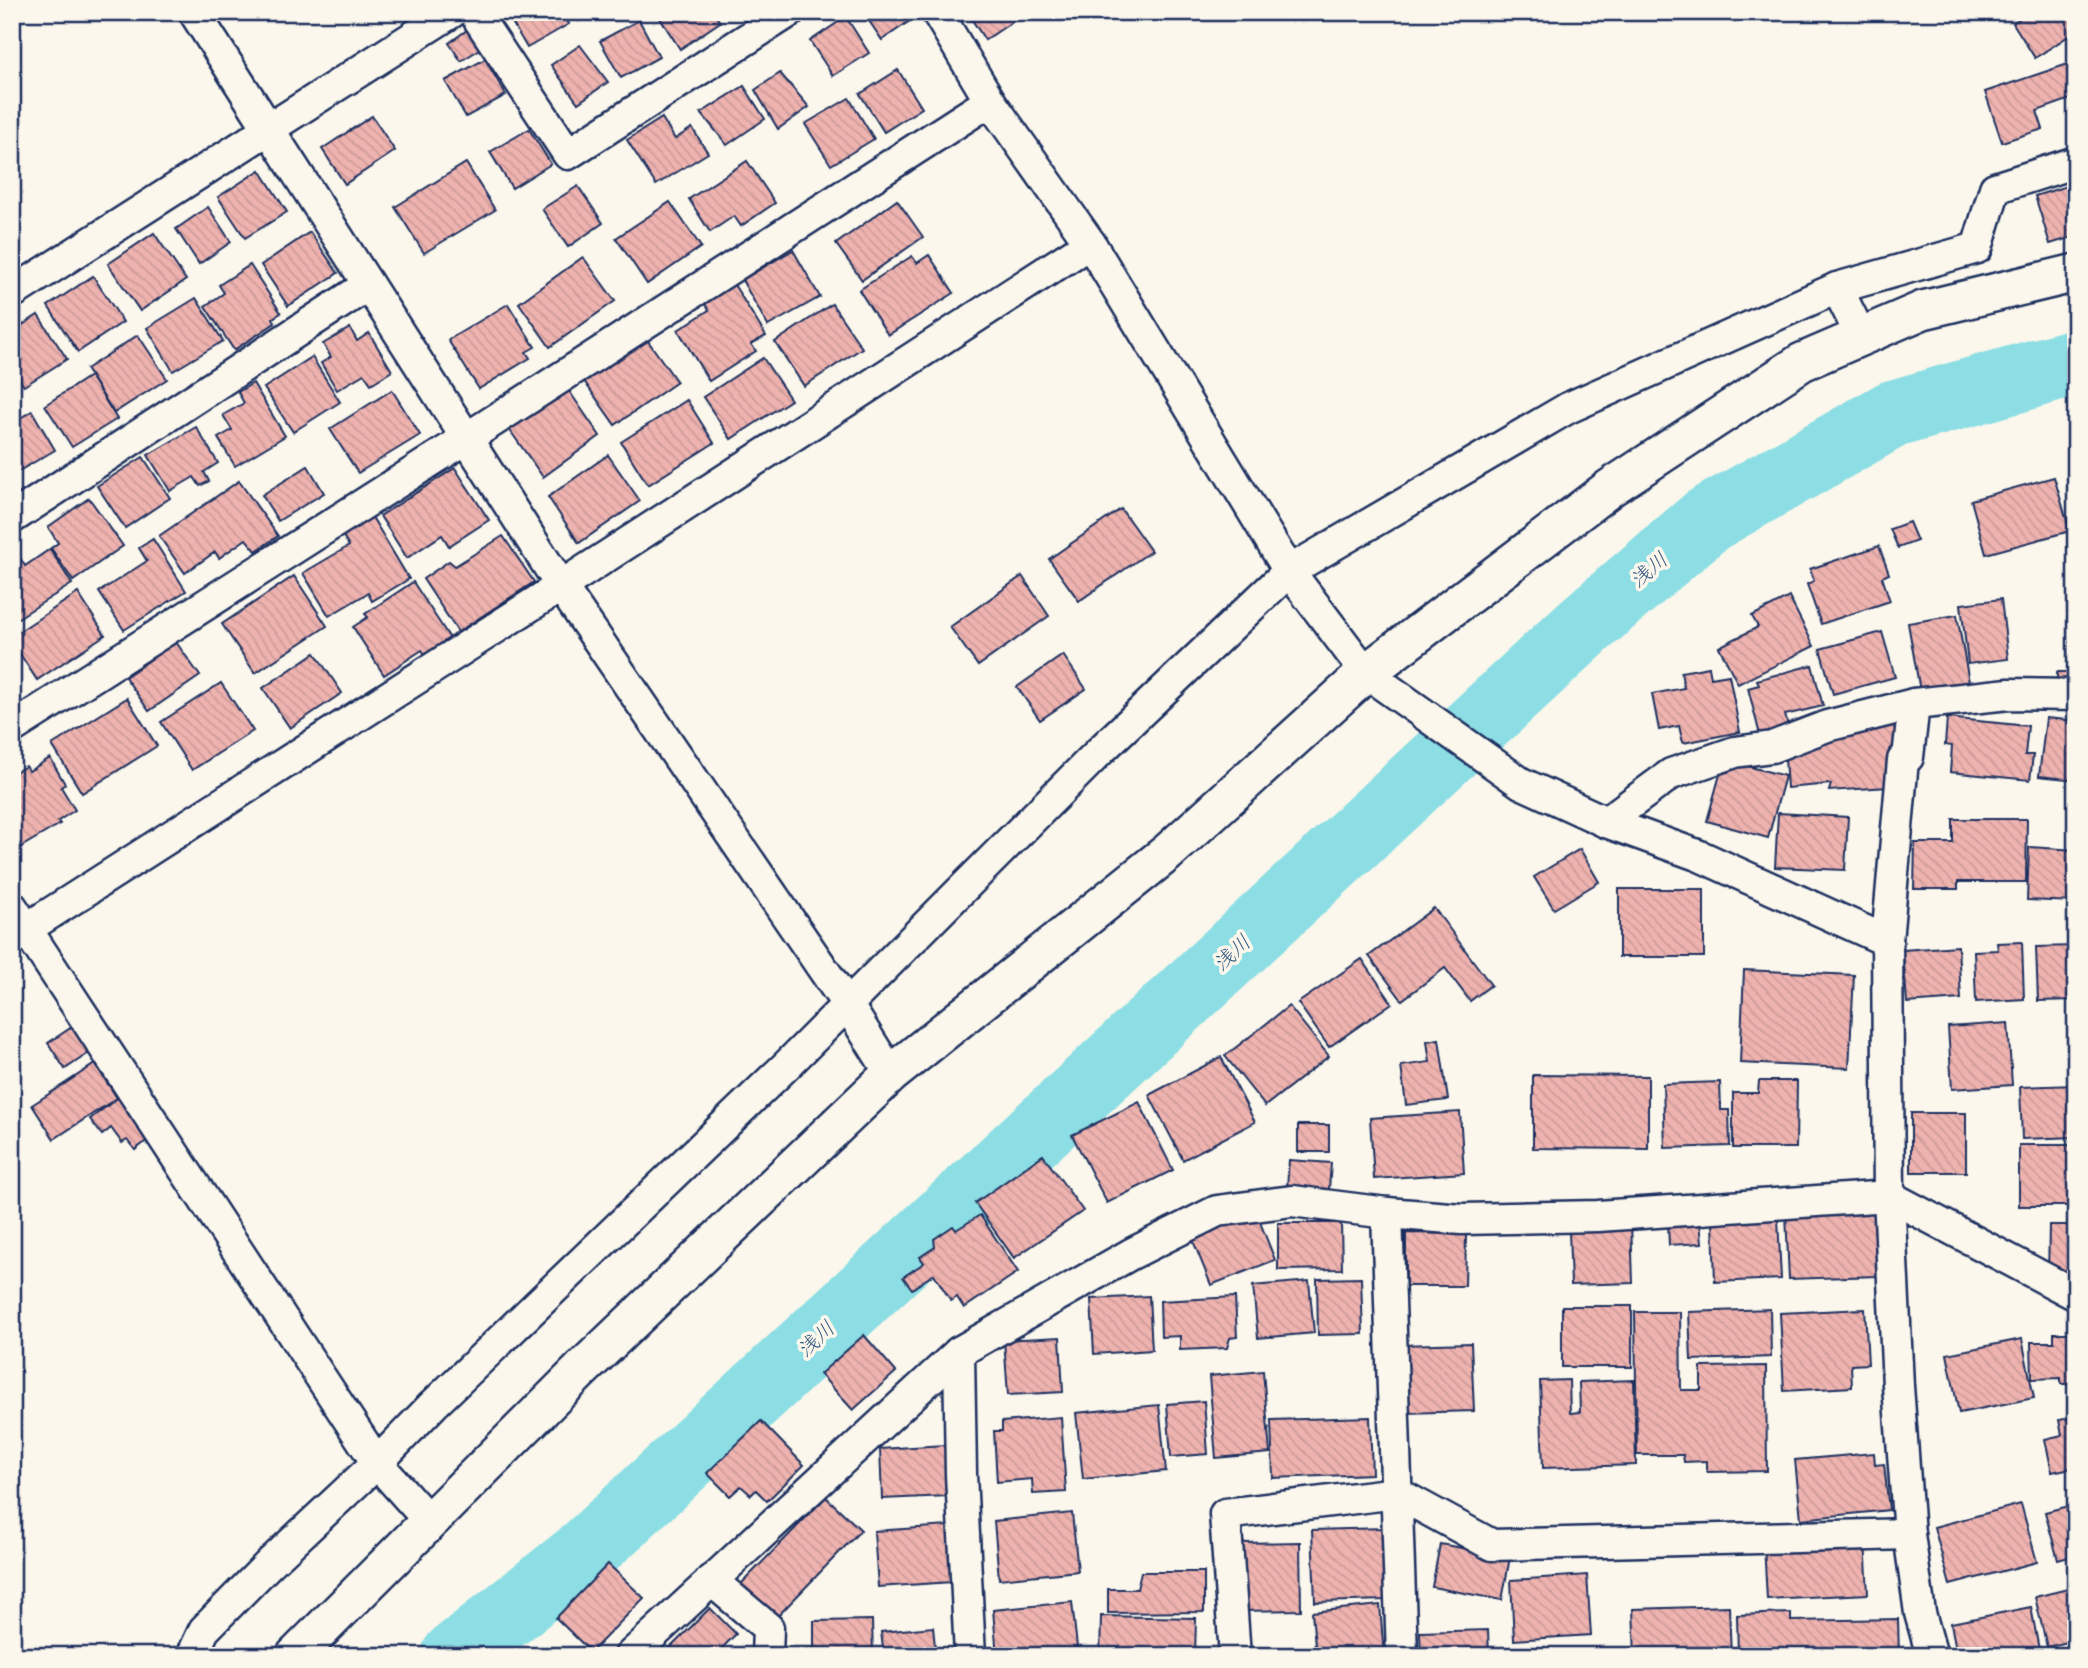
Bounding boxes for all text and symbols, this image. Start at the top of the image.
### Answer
water label: 浅川 [1621,543,1674,594]
water label: 浅川 [1204,926,1257,978]
water label: 浅川 [788,1312,841,1364]

